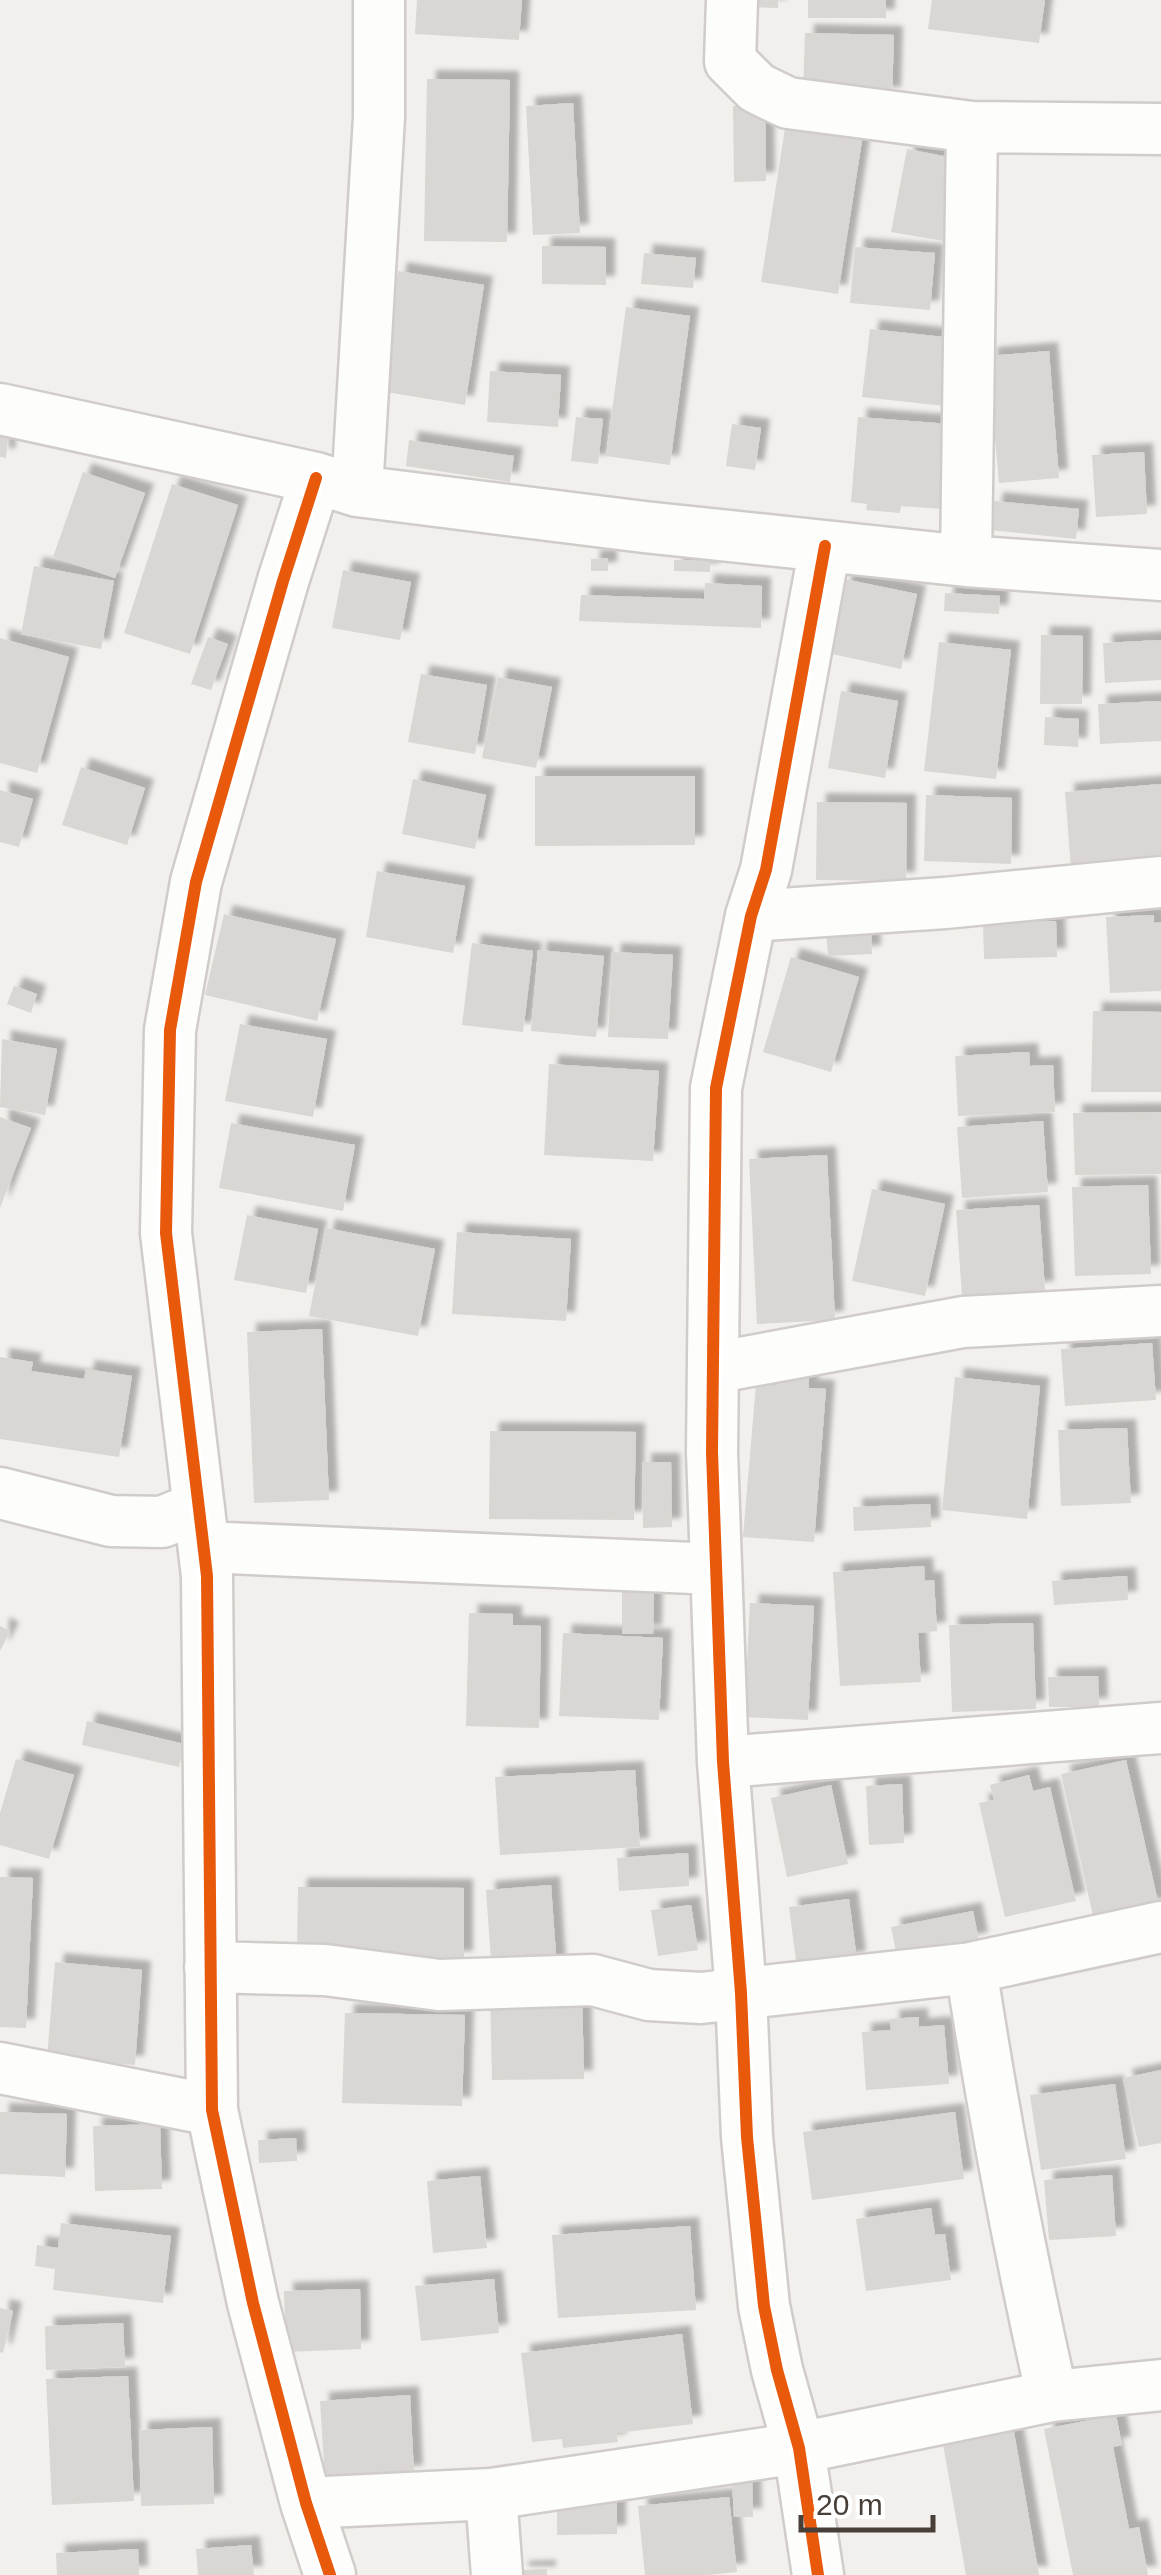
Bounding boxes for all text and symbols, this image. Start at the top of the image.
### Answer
scale bar [801,2470,934,2532]
text: 20 m [816,2488,883,2521]

